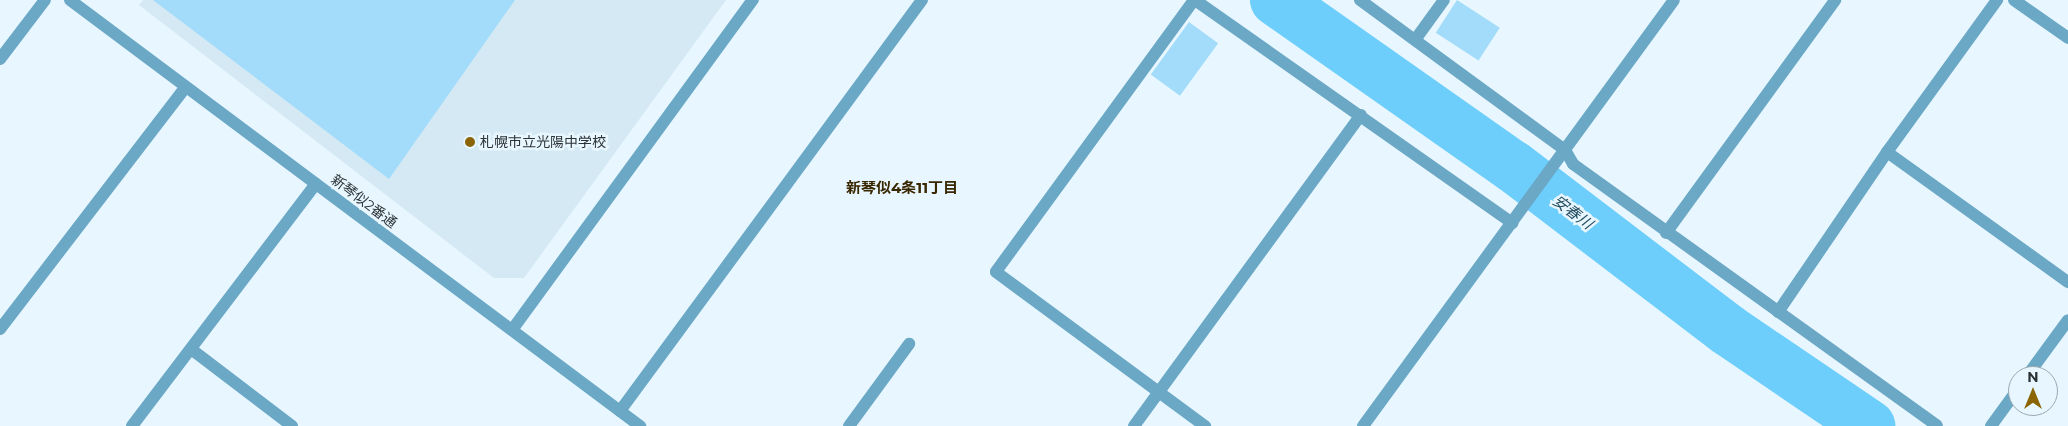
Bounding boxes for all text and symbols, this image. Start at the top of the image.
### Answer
place label: 札幌市立光陽中学校 [480,134,606,150]
marker: 札幌市立光陽中学校 [464,136,476,148]
street label: 新琴似2番通 [328,171,400,231]
district label: 新琴似4条11丁目 [846,179,958,197]
water label: 安春川 [1550,191,1596,233]
north arrow [2008,366,2058,416]
text: N [2027,368,2039,386]

